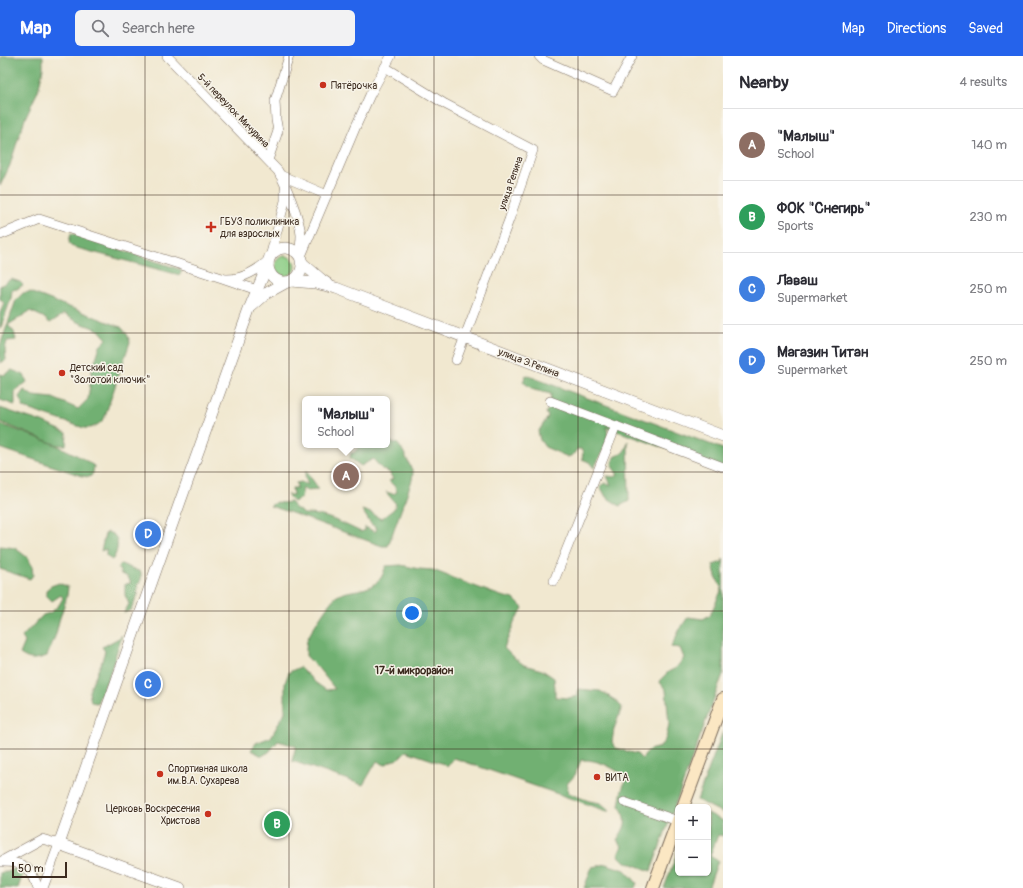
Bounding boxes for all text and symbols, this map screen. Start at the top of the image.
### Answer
search box [75,10,355,46]
text: Map [20,16,51,40]
icon: search [89,17,111,39]
text: Search here [121,19,195,38]
text: Map [842,20,865,37]
text: Directions [887,20,946,37]
text: Saved [968,20,1003,37]
street label: 5-й переулок Мичурина [195,71,272,150]
text: Nearby [739,72,788,93]
text: 4 results [960,74,1007,90]
marker: Пятёрочка [318,80,328,90]
place label: Пятёрочка [331,80,377,92]
text: "Малыш" [777,127,835,146]
text: A [748,137,756,153]
text: 140 m [971,137,1007,153]
text: School [777,146,814,162]
street label: улица Репина [496,154,526,213]
text: ФОК "Снегирь" [777,199,871,218]
text: B [748,209,756,225]
text: 230 m [970,209,1007,225]
place label: ГБУЗ поликлиника для взрослых [220,216,300,240]
text: Sports [777,218,813,234]
marker: ГБУЗ поликлиника для взрослых [205,221,217,233]
text: Лаваш [777,271,818,290]
text: C [748,281,756,297]
text: 250 m [969,281,1007,297]
text: Supermarket [777,290,848,306]
text: Магазин Титан [777,343,869,362]
street label: улица Э.Репина [496,345,561,380]
text: D [748,353,756,369]
text: 250 m [969,353,1007,369]
place label: Детский сад "Золотой ключик" [69,362,150,386]
text: Supermarket [777,362,848,378]
marker: Детский сад "Золотой ключик" [57,368,67,378]
popup [302,396,390,448]
text: "Малыш" [317,405,375,424]
text: School [317,424,354,440]
pin: A [333,461,359,491]
pin: D [135,519,161,549]
your location [402,603,422,623]
district label: 17-й микрорайон [375,664,454,677]
pin: C [135,669,161,699]
place label: Спортивная школа им.В.А. Сухарева [168,763,248,787]
marker: Спортивная школа им.В.А. Сухарева [155,769,165,779]
marker: ВИТА [592,772,602,782]
place label: ВИТА [605,772,629,784]
place label: Церковь Воскресения Христова [106,803,200,827]
map controls [675,804,711,876]
button: + [675,804,711,840]
marker: Церковь Воскресения Христова [203,809,213,819]
pin: B [264,809,290,839]
button: − [675,840,711,876]
scale bar [12,860,67,879]
text: 50 m [18,862,44,875]

